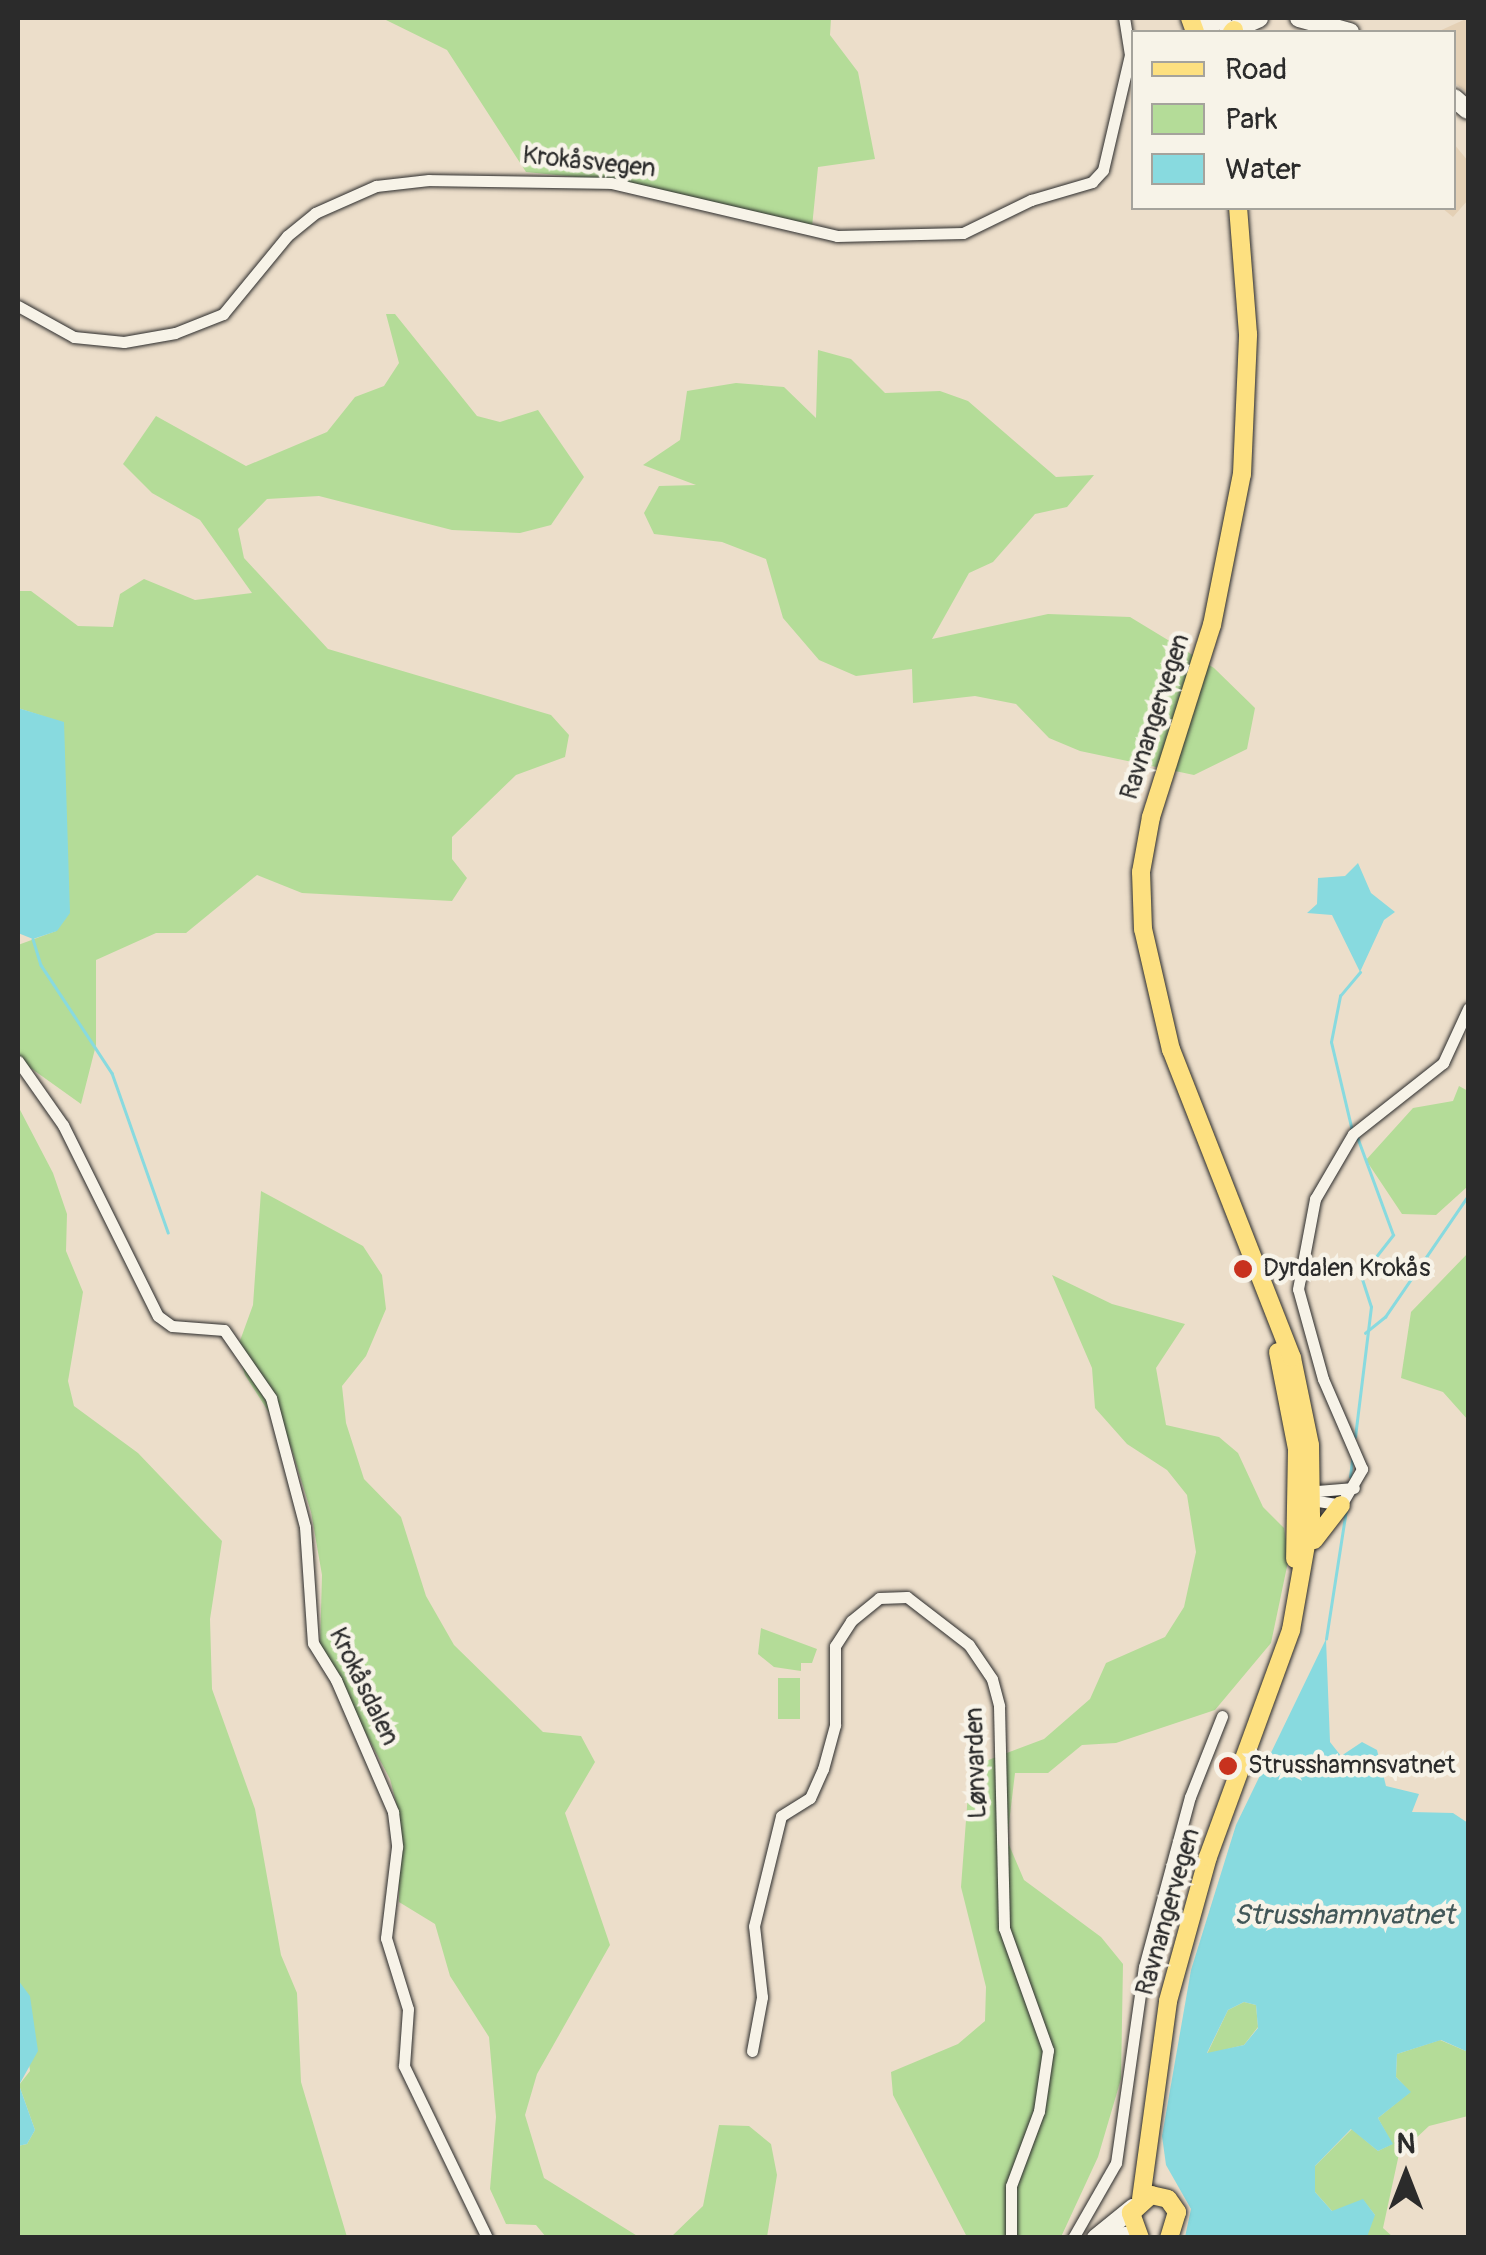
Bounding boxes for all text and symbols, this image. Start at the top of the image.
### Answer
legend [1131,30,1456,210]
text: Road [1225,51,1287,88]
text: Park [1225,101,1278,138]
street label: Krokåsvegen [521,141,657,185]
text: Water [1225,151,1301,188]
street label: Ravnangervegen [1115,630,1197,804]
place label: Dyrdalen Krokås [1263,1254,1430,1284]
marker: Dyrdalen Krokås [1232,1258,1254,1280]
street label: Krokåsdalen [322,1623,404,1751]
street label: Lønvarden [960,1707,994,1819]
place label: Strusshamnsvatnet [1248,1751,1456,1781]
marker: Strusshamnsvatnet [1217,1755,1239,1777]
street label: Ravnangervegen [1131,1825,1207,1999]
water label: Strusshamnvatnet [1234,1899,1454,1933]
north arrow [1356,2125,1456,2225]
text: N [1397,2127,1415,2162]

